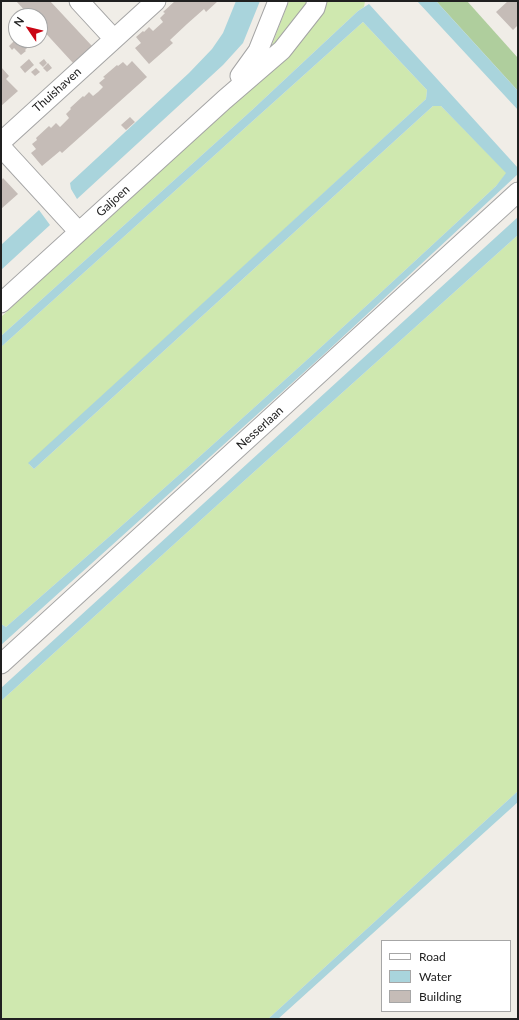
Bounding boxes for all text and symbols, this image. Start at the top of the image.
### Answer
north arrow [8,8,48,48]
text: N [11,14,26,29]
street label: Thuishaven [30,65,84,115]
street label: Galjoen [93,182,133,220]
street label: Nesserlaan [234,403,286,453]
legend [381,940,511,1012]
text: Road [419,949,446,964]
text: Water [419,969,452,984]
text: Building [419,989,462,1004]

